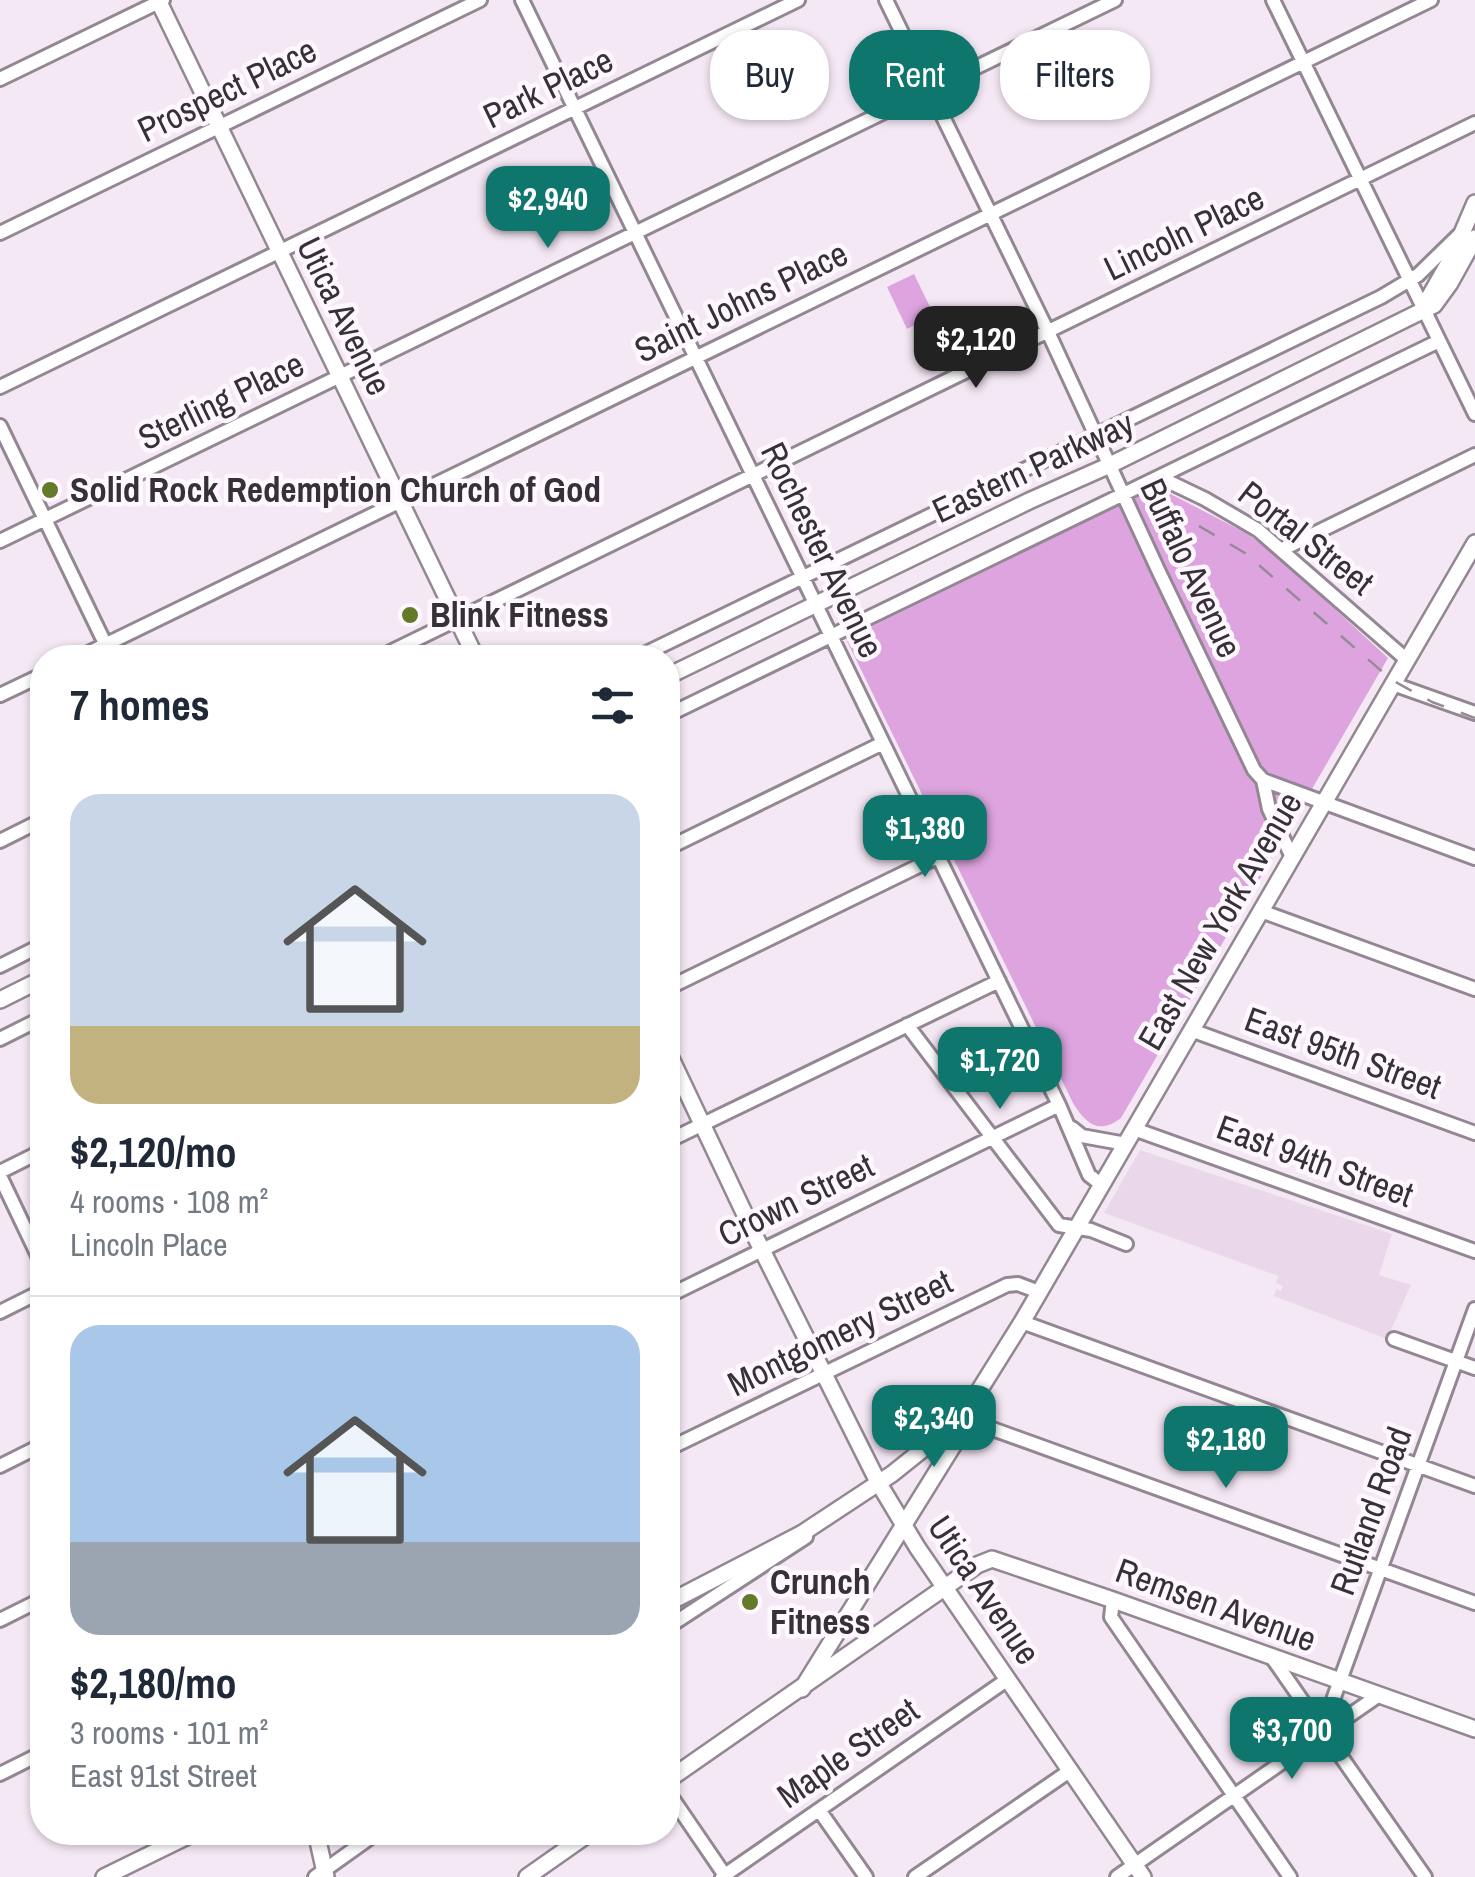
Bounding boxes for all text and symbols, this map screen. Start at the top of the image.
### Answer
street label: Prospect Place [130,26,324,153]
chip: Buy [710,30,829,120]
chip: Rent [849,30,980,120]
chip: Filters [1000,30,1150,120]
street label: Park Place [475,36,620,139]
pin: $2,940 [467,166,629,251]
street label: Lincoln Place [1096,174,1272,291]
text: $2,940 [508,177,588,220]
street label: Utica Avenue [286,229,403,403]
street label: Saint Johns Place [627,230,855,373]
pin: $2,120 [895,306,1057,391]
text: $2,120 [936,317,1016,360]
street label: Sterling Place [130,340,311,461]
street label: Eastern Parkway [925,399,1142,534]
street label: Rochester Avenue [750,434,895,665]
place label: Solid Rock Redemption Church of God [70,466,601,513]
street label: Portal Street [1229,470,1384,605]
street label: Buffalo Avenue [1130,471,1253,665]
marker: Solid Rock Redemption Church of God [39,479,61,501]
place label: Blink Fitness [430,591,609,638]
marker: Blink Fitness [399,604,421,626]
text: 7 homes [70,677,210,733]
icon: filters [585,678,640,733]
street label: East New York Avenue [1127,783,1312,1058]
pin: $1,380 [844,795,1006,880]
text: $1,380 [885,806,965,849]
icon: home [265,859,445,1039]
street label: East 95th Street [1238,995,1448,1110]
pin: $1,720 [919,1027,1081,1112]
text: $1,720 [960,1038,1040,1081]
street label: East 94th Street [1210,1103,1420,1218]
text: $2,120/mo [70,1124,237,1180]
street label: Crown Street [710,1142,881,1257]
text: 4 rooms · 108 m² [70,1180,268,1223]
text: Lincoln Place [70,1223,228,1266]
street label: Montgomery Street [720,1258,960,1407]
pin: $2,340 [853,1385,1015,1470]
icon: home [265,1390,445,1570]
text: $2,340 [894,1396,974,1439]
pin: $2,180 [1145,1406,1307,1491]
text: $2,180 [1186,1417,1266,1460]
street label: Rutland Road [1318,1420,1423,1601]
street label: Utica Avenue [917,1506,1051,1673]
street label: Remsen Avenue [1109,1547,1323,1663]
place label: Crunch Fitness [770,1558,871,1645]
marker: Crunch Fitness [739,1591,761,1613]
text: $2,180/mo [70,1655,237,1711]
street label: Maple Street [768,1687,928,1819]
pin: $3,700 [1211,1697,1373,1782]
text: $3,700 [1252,1708,1332,1751]
text: 3 rooms · 101 m² [70,1711,268,1754]
text: East 91st Street [70,1754,257,1797]

